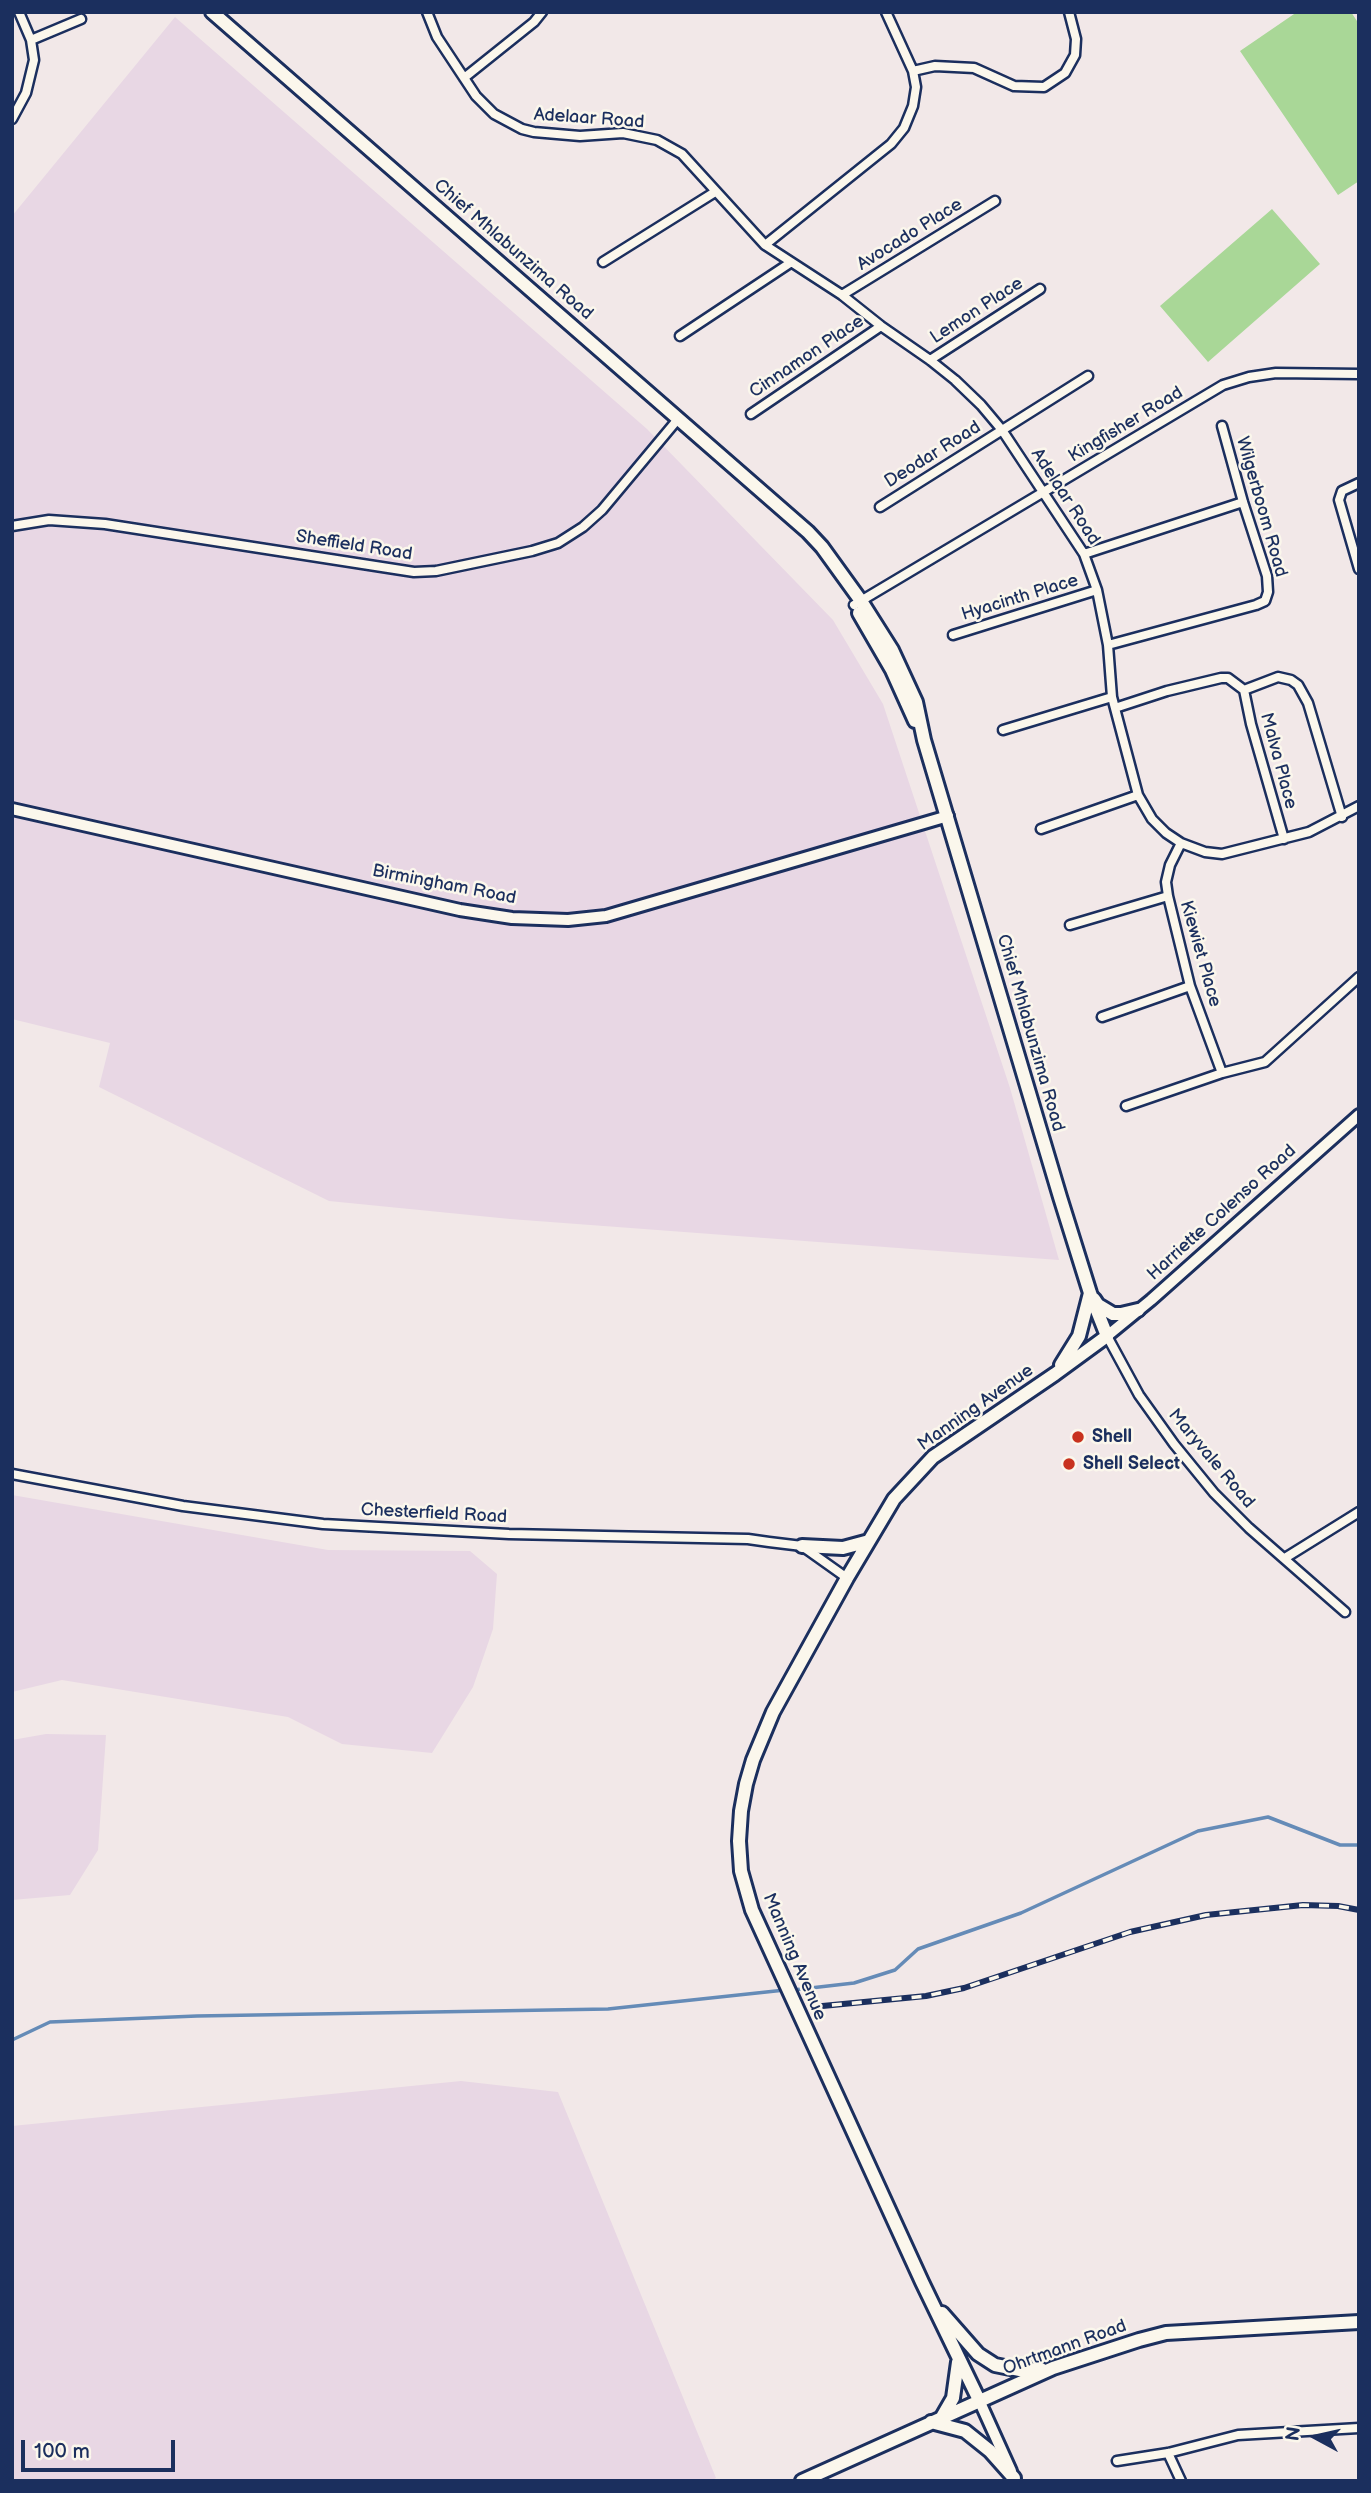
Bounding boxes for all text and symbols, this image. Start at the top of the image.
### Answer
street label: Adelaar Road [533,104,645,134]
street label: Chief Mhlabunzima Road [429,175,597,325]
street label: Avocado Place [853,194,967,276]
street label: Lemon Place [927,273,1027,349]
street label: Cinnamon Place [746,311,868,403]
street label: Kingfisher Road [1065,382,1187,468]
street label: Deodar Road [881,417,985,493]
street label: Wilgerboom Road [1231,434,1291,580]
street label: Adelaar Road [1026,445,1104,549]
street label: Sheffield Road [294,526,414,566]
street label: Hyacinth Place [959,570,1081,626]
street label: Malva Place [1255,710,1301,812]
street label: Birmingham Road [370,860,518,910]
street label: Kiewiet Place [1175,898,1225,1010]
street label: Chief Mhlabunzima Road [991,932,1069,1134]
street label: Harriette Colenso Road [1143,1141,1301,1285]
street label: Manning Avenue [914,1360,1038,1456]
street label: Maryvale Road [1163,1405,1259,1513]
place label: Shell [1092,1426,1132,1448]
marker: Shell [1070,1429,1086,1445]
place label: Shell Select [1083,1453,1180,1475]
marker: Shell Select [1061,1456,1077,1472]
street label: Chesterfield Road [360,1499,508,1529]
street label: Manning Avenue [757,1890,831,2024]
street label: Ohrtmann Road [1000,2316,1130,2380]
north arrow [1280,2402,1350,2472]
text: N [1281,2425,1306,2443]
scale bar [24,2426,178,2470]
text: 100 m [34,2439,90,2464]

